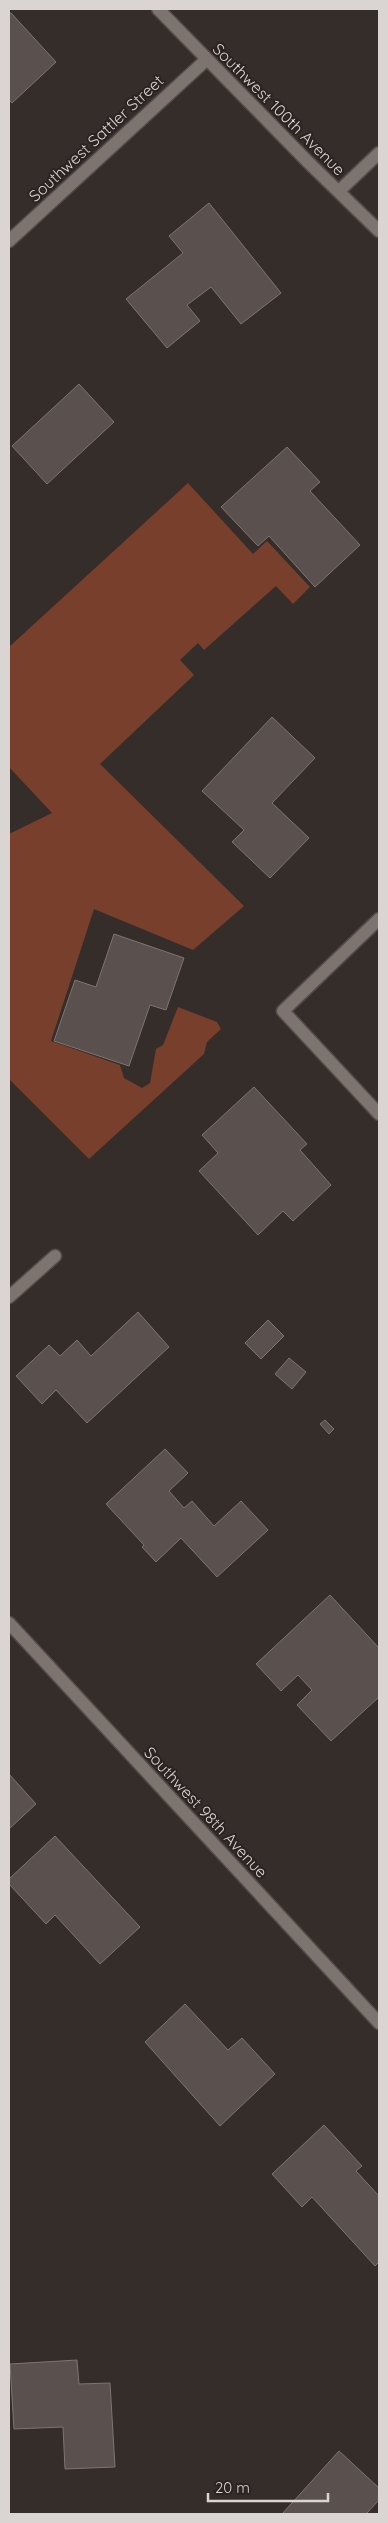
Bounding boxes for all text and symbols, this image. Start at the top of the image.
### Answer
street label: Southwest 100th Avenue [209,39,349,179]
street label: Southwest Sattler Street [24,70,168,206]
street label: Southwest 98th Avenue [140,1742,272,1882]
scale bar [208,2470,328,2502]
text: 20 m [215,2478,250,2497]

